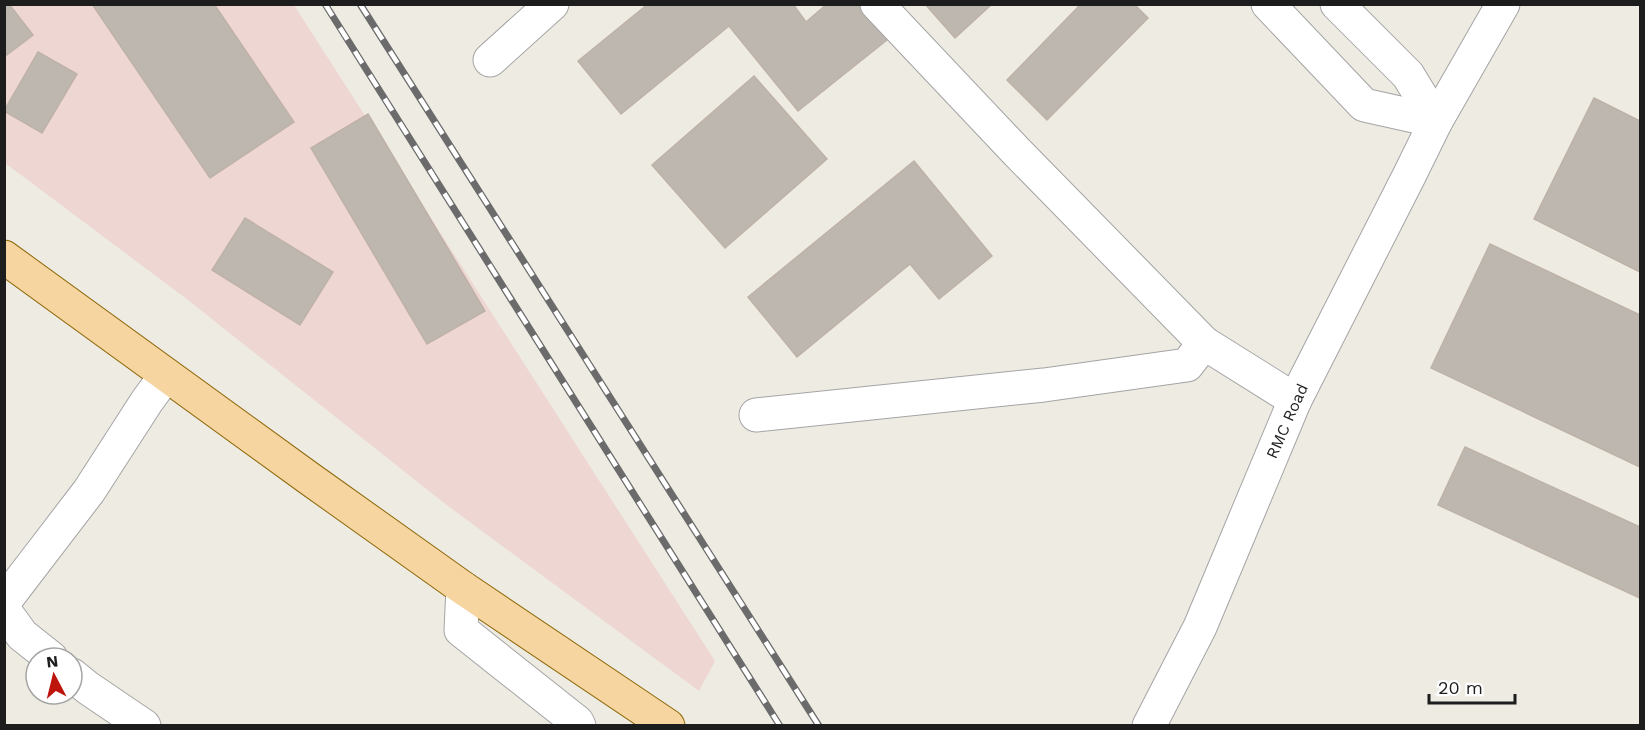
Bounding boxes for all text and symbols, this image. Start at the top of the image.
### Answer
street label: RMC Road [1262,381,1312,461]
north arrow [24,646,84,706]
text: N [45,651,59,672]
scale bar [1429,667,1514,705]
text: 20 m [1438,677,1483,698]

